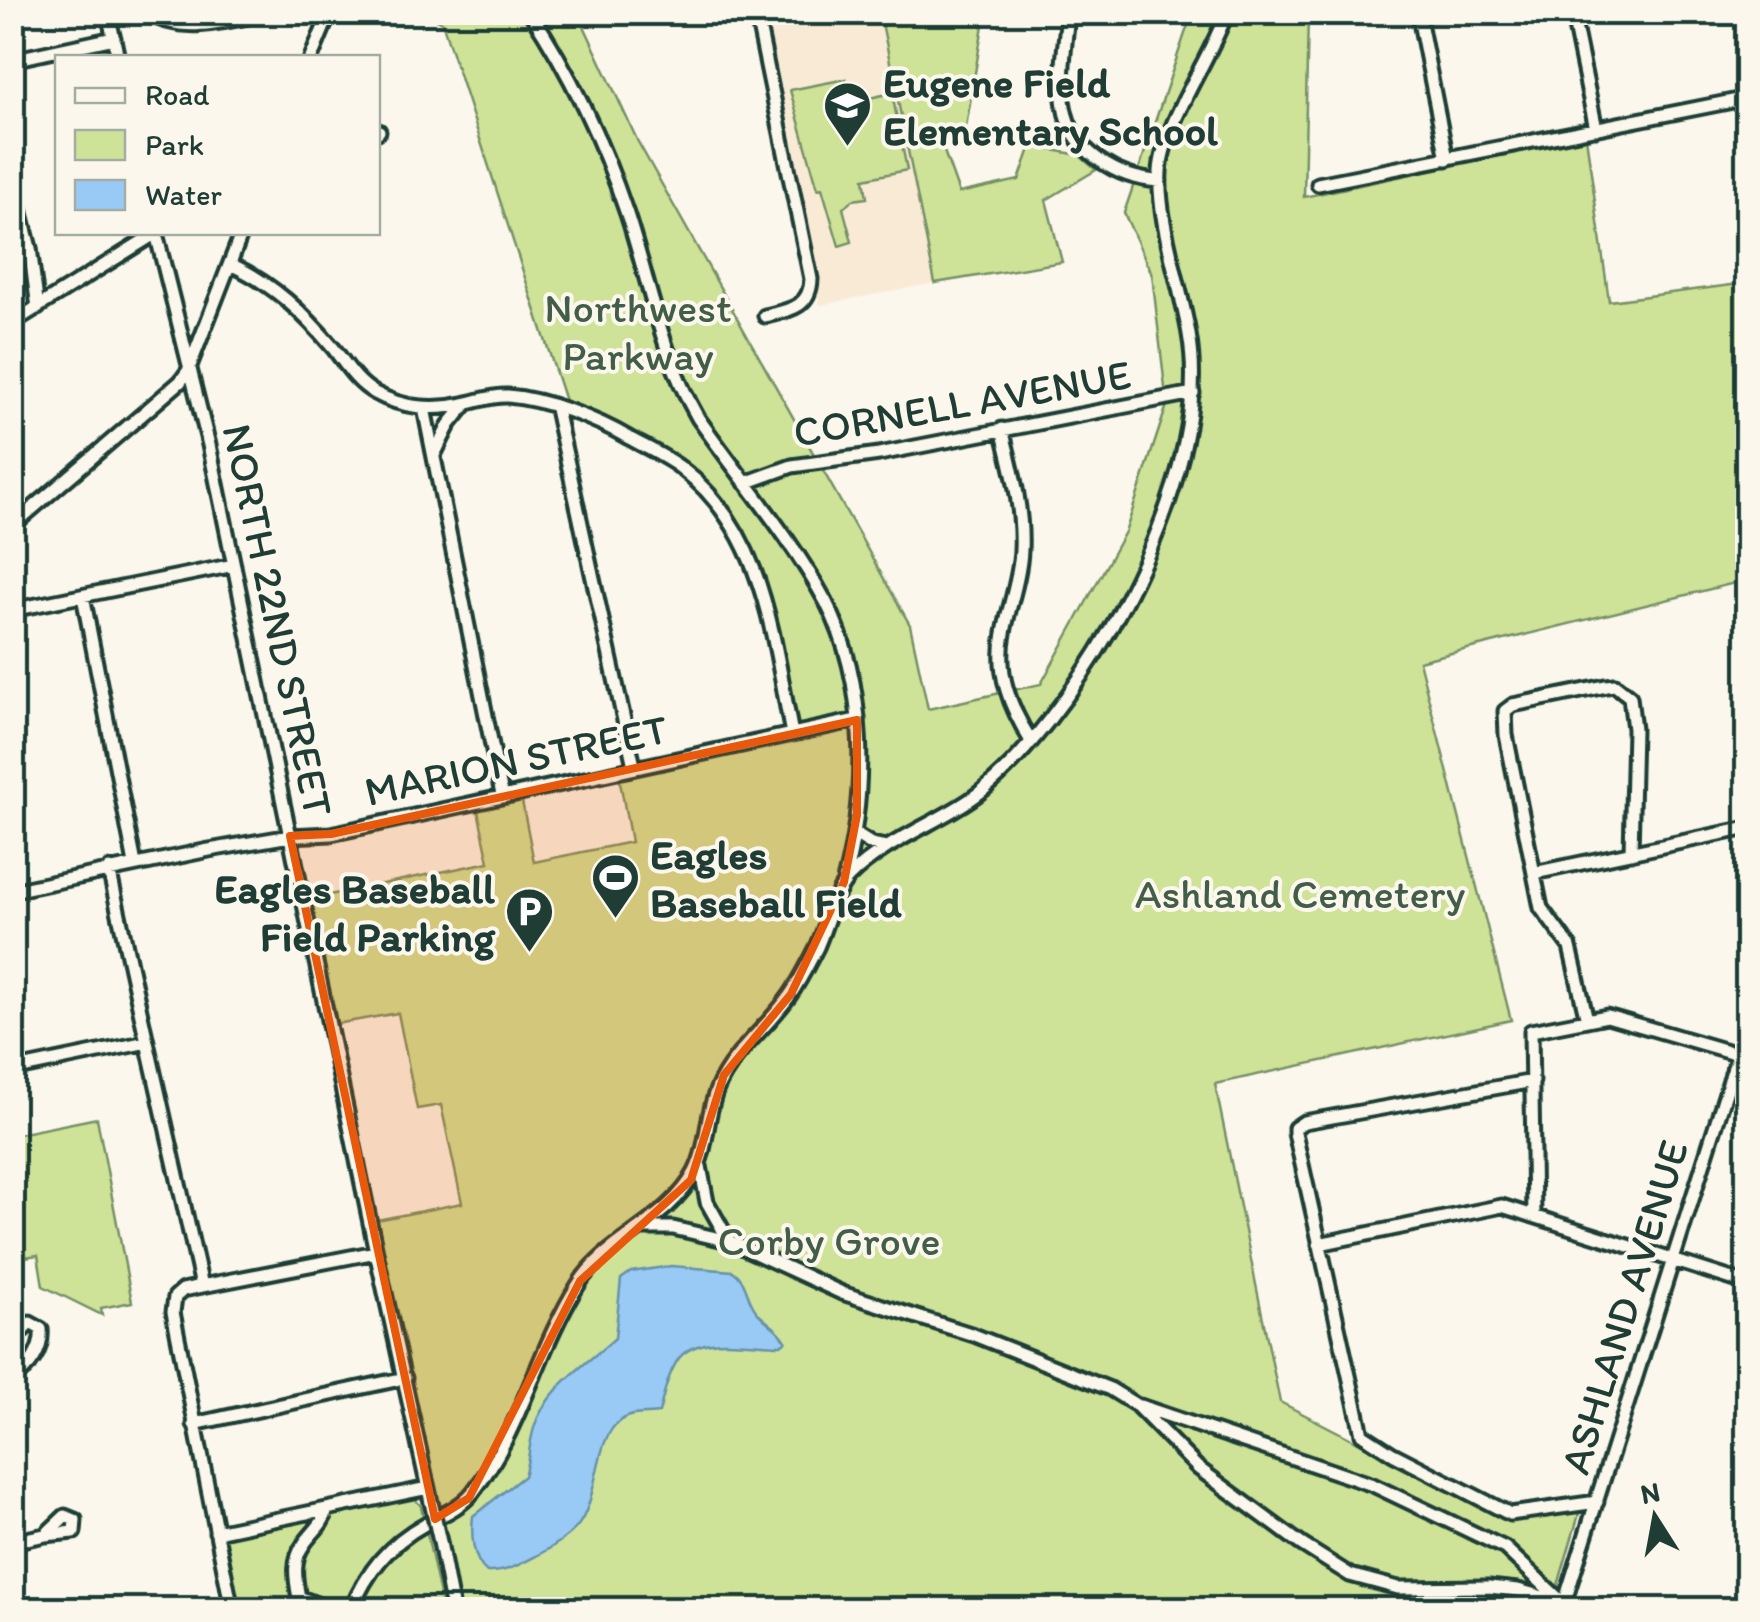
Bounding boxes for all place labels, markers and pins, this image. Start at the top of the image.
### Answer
place label: Eugene Field Elementary School [883,57,1218,156]
school or university icon: Eugene Field Elementary School [822,80,874,148]
place label: Eagles Baseball Field [650,829,902,928]
sports icon: Eagles Baseball Field [589,852,641,920]
place label: Eagles Baseball Field Parking [214,863,495,962]
parking icon: Eagles Baseball Field Parking [504,886,556,954]

